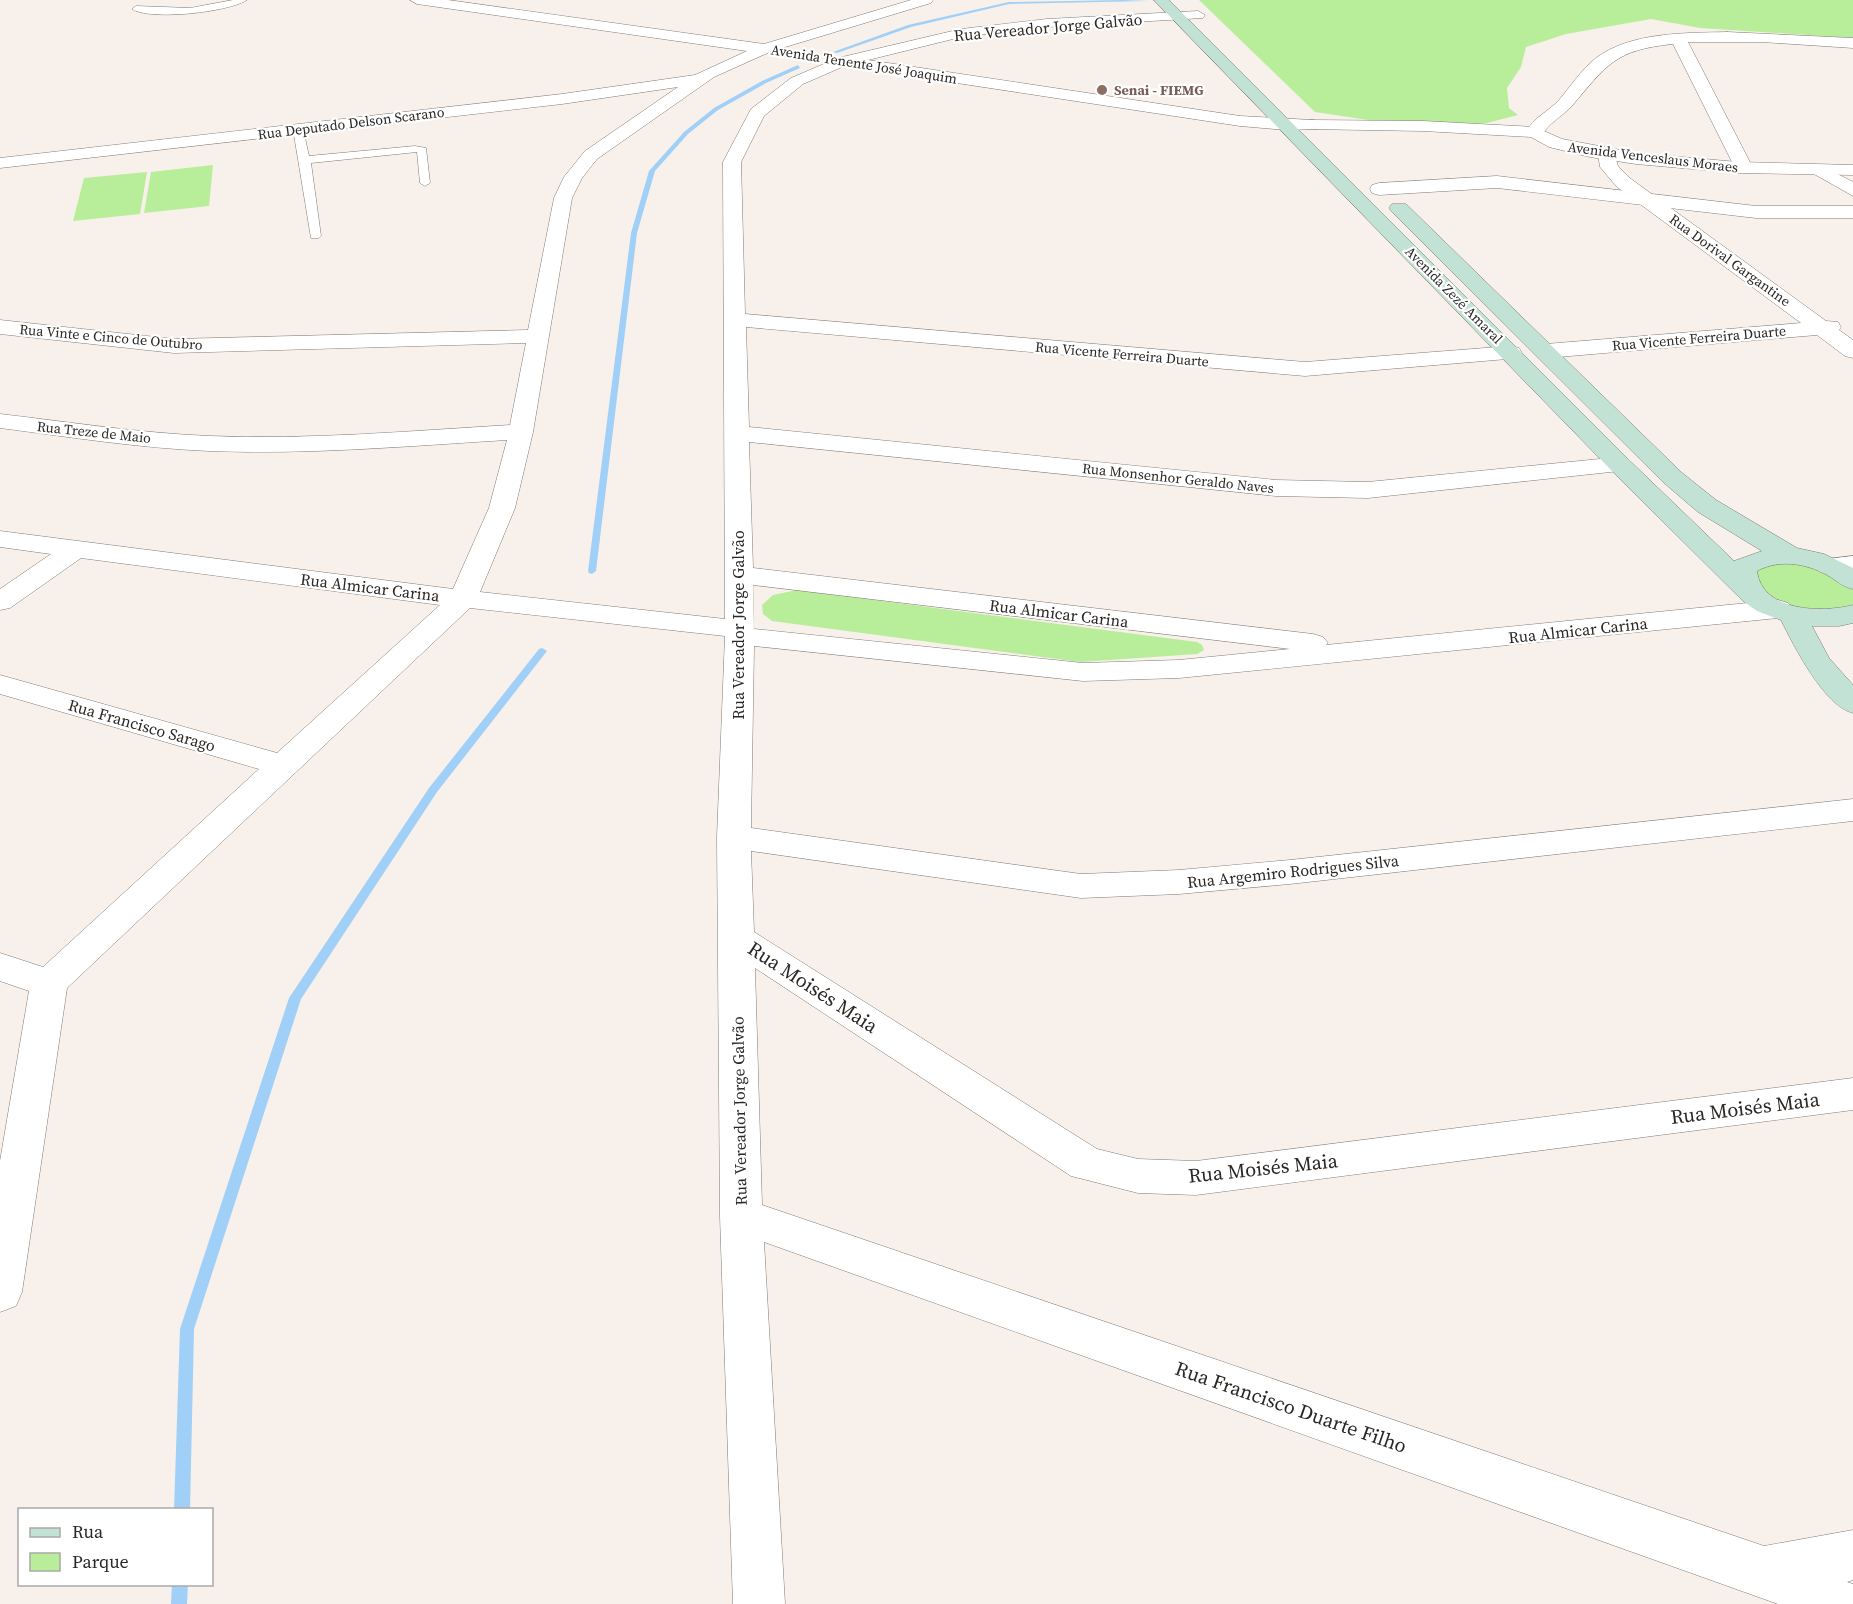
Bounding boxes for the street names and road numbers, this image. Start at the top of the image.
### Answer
street label: Rua Vereador Jorge Galvão [953,8,1143,46]
street label: Avenida Tenente José Joaquim [770,39,959,89]
street label: Rua Deputado Delson Scarano [257,102,446,144]
street label: Avenida Venceslaus Moraes [1567,137,1739,177]
street label: Rua Dorival Gargantine [1665,209,1795,311]
street label: Avenida Zezé Amaral [1401,242,1507,348]
street label: Rua Vinte e Cinco de Outubro [18,319,204,355]
street label: Rua Vicente Ferreira Duarte [1611,320,1787,356]
street label: Rua Vicente Ferreira Duarte [1034,336,1210,372]
street label: Rua Treze de Maio [36,416,152,448]
street label: Rua Monsenhor Geraldo Naves [1081,458,1275,498]
street label: Rua Vereador Jorge Galvão [727,530,749,720]
street label: Rua Almicar Carina [299,568,442,607]
street label: Rua Almicar Carina [988,594,1131,633]
street label: Rua Almicar Carina [1507,612,1650,648]
street label: Rua Francisco Sarago [66,693,218,757]
street label: Rua Argemiro Rodrigues Silva [1186,849,1401,893]
street label: Rua Moisés Maia [742,934,884,1040]
street label: Rua Vereador Jorge Galvão [726,1016,752,1206]
street label: Rua Moisés Maia [1669,1085,1822,1131]
street label: Rua Moisés Maia [1187,1146,1340,1190]
street label: Rua Francisco Duarte Filho [1172,1354,1411,1460]

